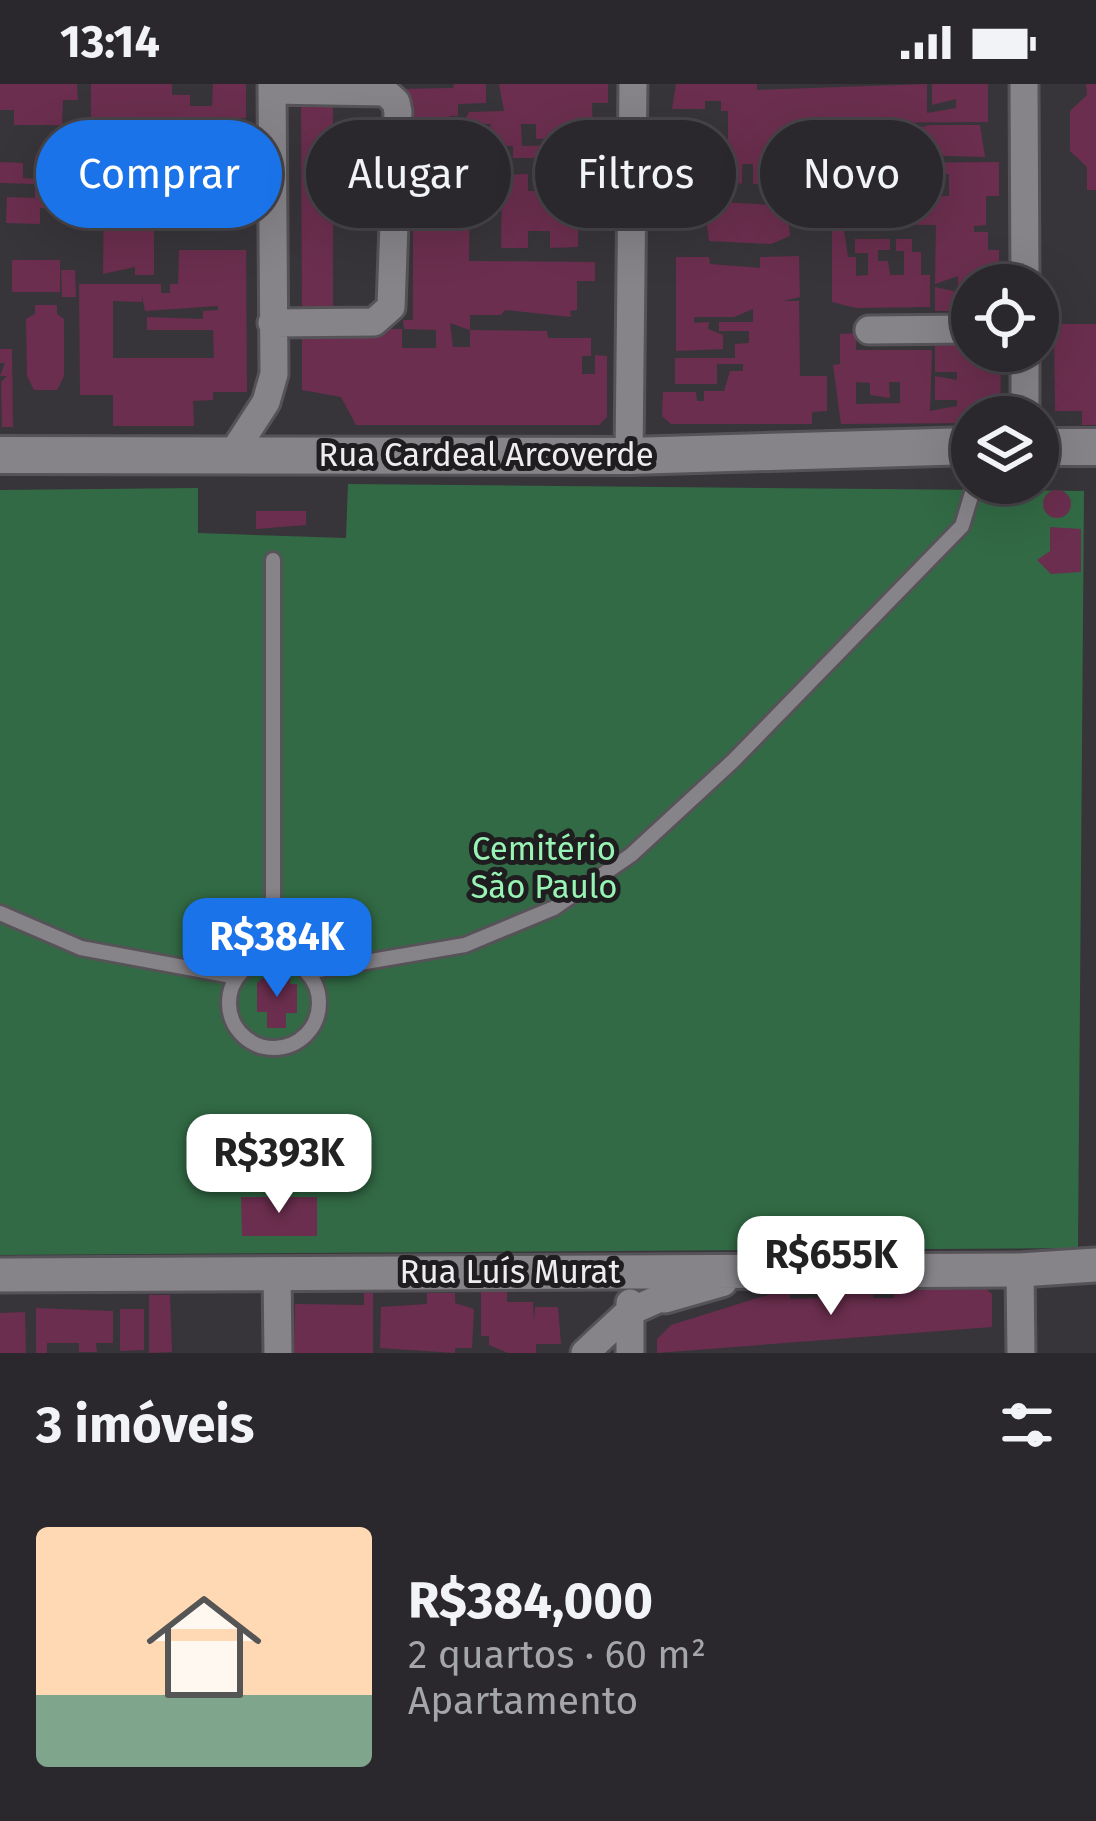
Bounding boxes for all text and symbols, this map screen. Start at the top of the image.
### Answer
text: 13:14 [60,15,160,69]
chip: Comprar [36,120,282,228]
chip: Alugar [306,120,511,228]
chip: Filtros [535,120,736,228]
chip: Novo [760,120,943,228]
map controls [951,264,1059,504]
button: locate [951,264,1059,372]
button: layers [951,396,1059,504]
street label: Rua Cardeal Arcoverde [318,435,654,475]
park label: Cemitério São Paulo [470,829,618,907]
pin: R$384K [179,898,375,1000]
text: R$384K [210,914,344,960]
pin: R$393K [181,1114,377,1216]
text: R$393K [213,1130,345,1176]
pin: R$655K [733,1216,929,1318]
text: R$655K [764,1232,898,1278]
street label: Rua Luís Murat [400,1252,620,1292]
icon: filters [994,1392,1060,1458]
text: 3 imóveis [36,1394,254,1456]
text: R$384,000 [408,1570,653,1632]
icon: home [132,1575,276,1719]
text: 2 quartos · 60 m² [408,1632,706,1678]
text: Apartamento [408,1678,638,1724]

